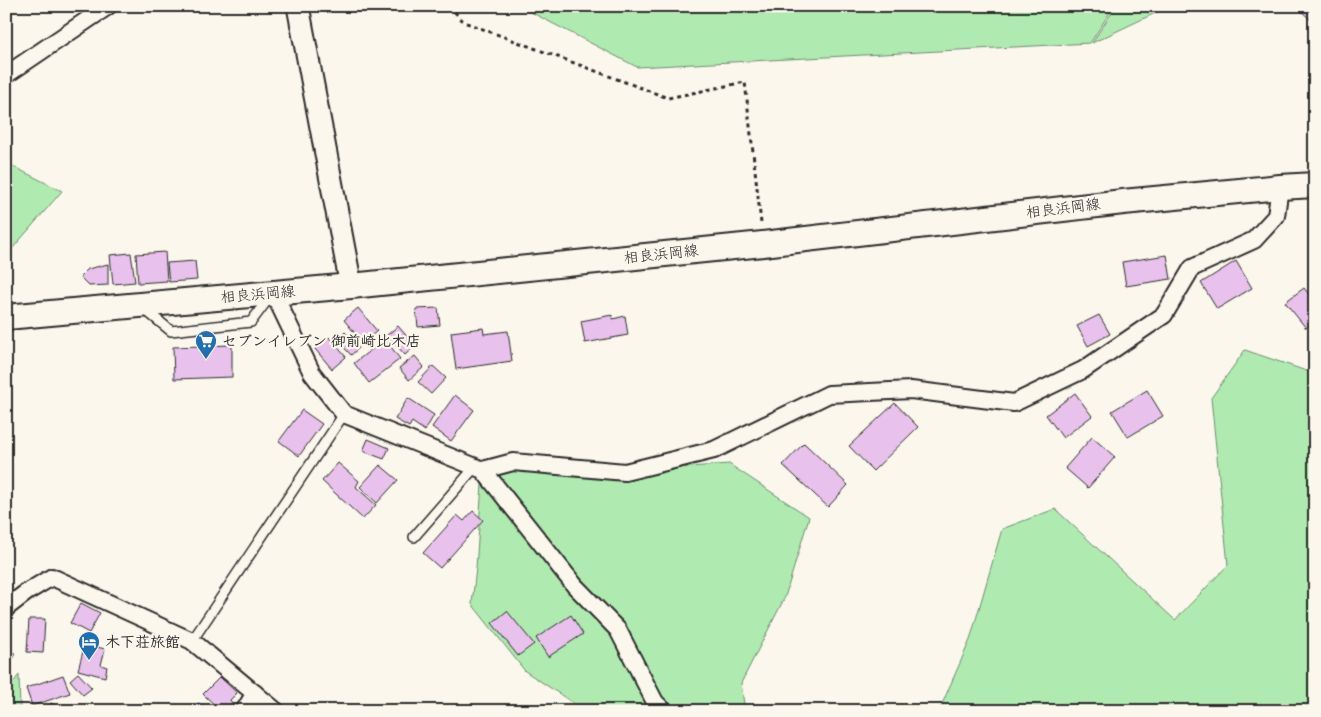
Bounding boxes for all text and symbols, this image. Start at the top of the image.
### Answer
street label: 相良浜岡線 [1025,194,1102,223]
street label: 相良浜岡線 [623,241,699,269]
street label: 相良浜岡線 [220,282,296,308]
supermarket icon: セブンイレブン 御前崎比木店 [194,329,218,360]
place label: セブンイレブン 御前崎比木店 [222,332,421,352]
hotel icon: 木下荘旅館 [77,630,101,661]
place label: 木下荘旅館 [105,633,180,653]

